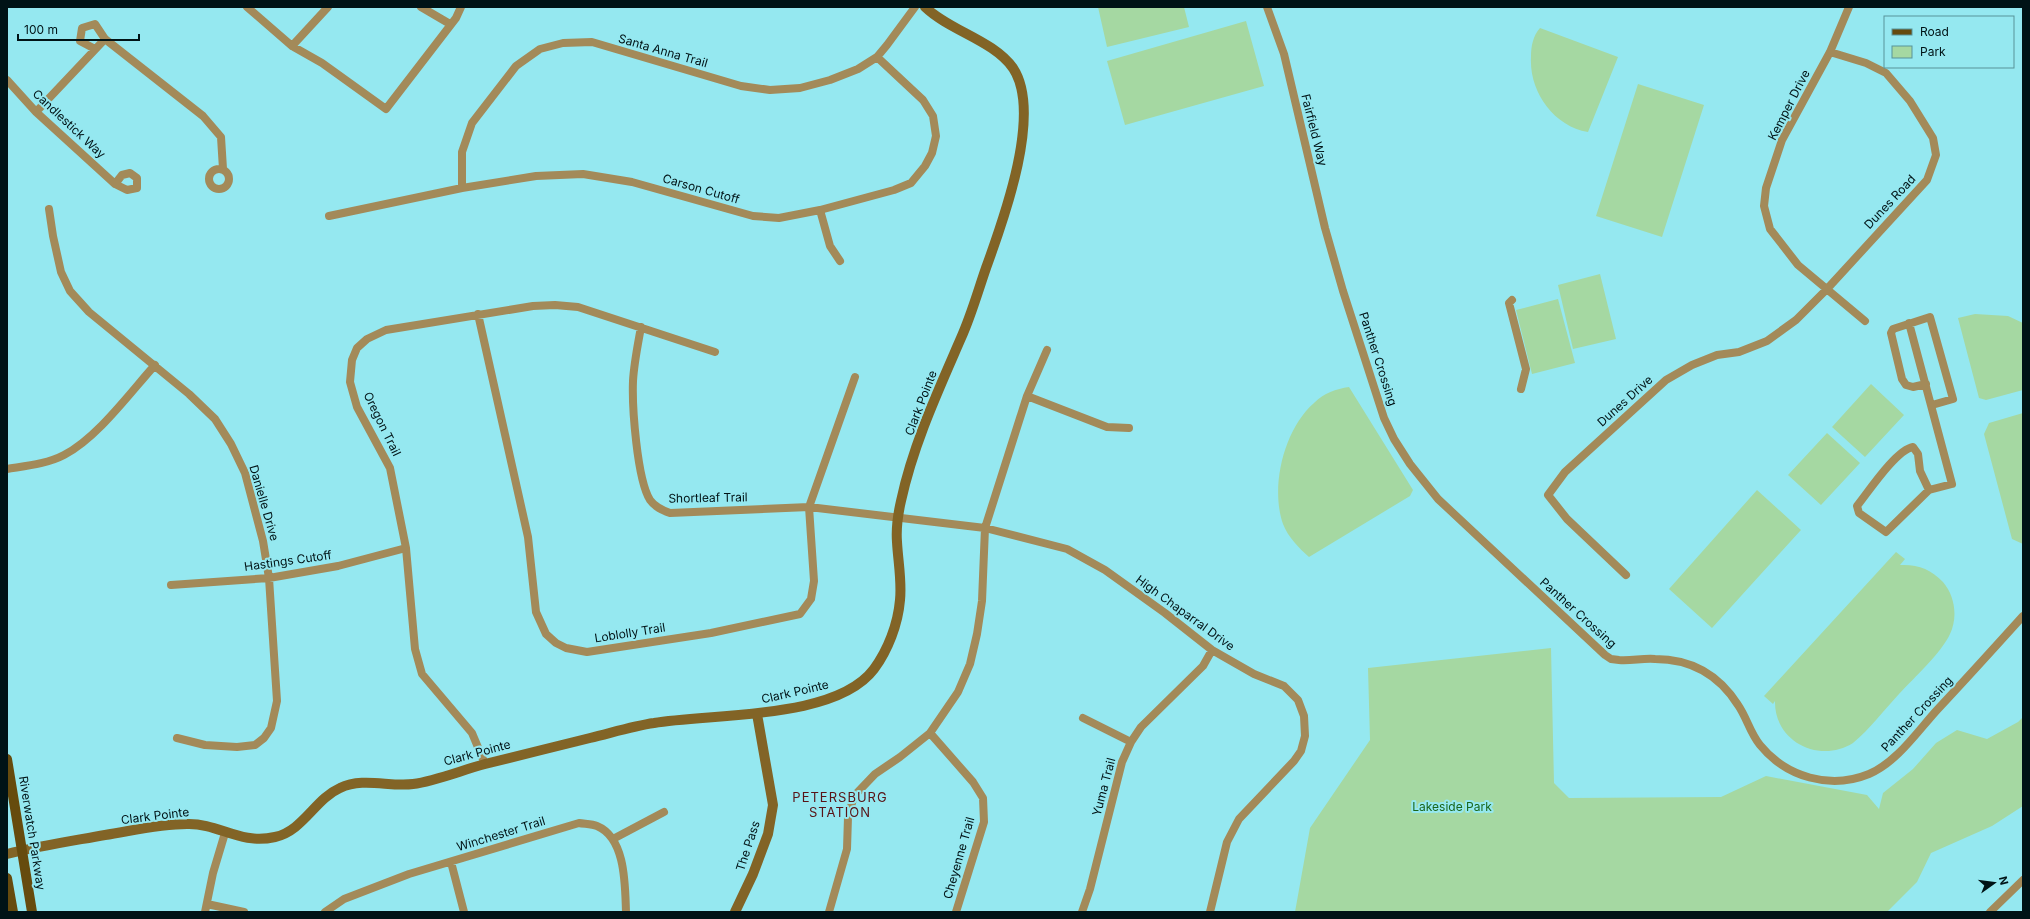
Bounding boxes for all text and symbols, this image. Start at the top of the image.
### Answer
scale bar [18,16,139,42]
legend [1884,16,2014,68]
text: 100 m [24,22,58,37]
text: Road [1920,24,1949,39]
street label: Santa Anna Trail [617,31,710,70]
text: Park [1920,44,1946,59]
street label: Kemper Drive [1764,67,1813,143]
street label: Candlestick Way [30,86,109,161]
street label: Fairfield Way [1298,92,1331,168]
street label: Carson Cutoff [661,170,742,207]
street label: Dunes Road [1861,171,1918,232]
street label: Panther Crossing [1356,310,1401,408]
street label: Clark Pointe [901,368,940,438]
street label: Dunes Drive [1594,372,1655,429]
street label: Oregon Trail [360,389,404,458]
street label: Danielle Drive [246,463,282,543]
street label: Shortleaf Trail [668,489,748,506]
street label: Hastings Cutoff [243,547,333,574]
street label: High Chaparral Drive [1133,572,1238,653]
street label: Panther Crossing [1537,574,1620,651]
street label: Loblolly Trail [593,620,666,646]
street label: Panther Crossing [1878,673,1955,755]
street label: Clark Pointe [760,676,830,707]
street label: Clark Pointe [442,736,512,769]
street label: Yuma Trail [1089,756,1118,818]
street label: Riverwatch Parkway [16,775,49,891]
district label: PETERSBURG STATION [792,789,888,820]
park label: Lakeside Park [1412,799,1492,814]
street label: Clark Pointe [120,804,190,827]
street label: Winchester Trail [455,813,547,854]
street label: Cheyenne Trail [940,815,977,901]
street label: The Pass [732,819,763,873]
north arrow [1974,863,2014,903]
text: N [1996,875,2012,886]

